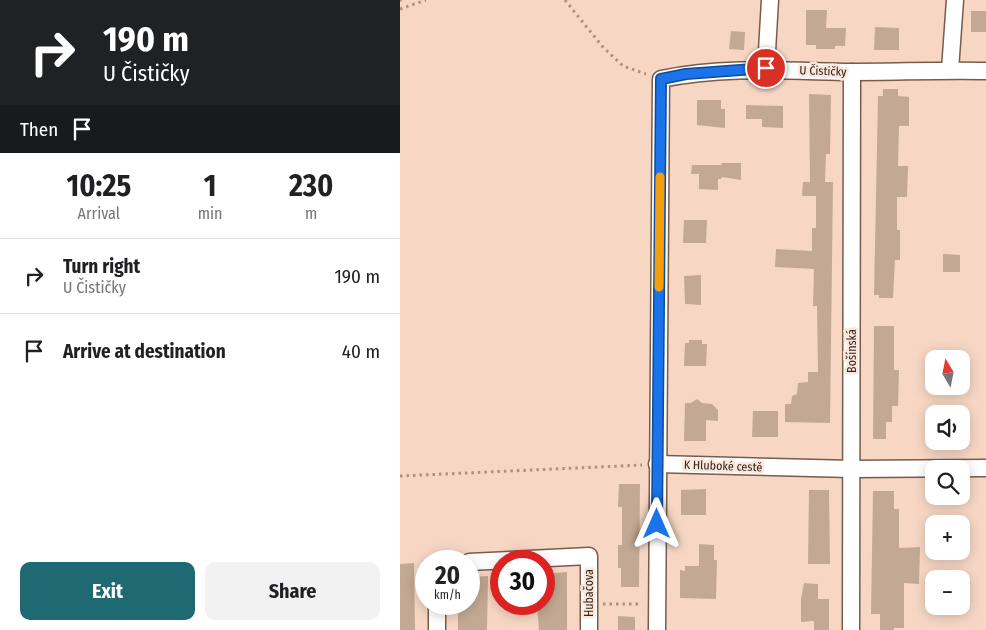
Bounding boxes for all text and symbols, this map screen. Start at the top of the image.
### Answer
text: 190 m [103,18,189,60]
icon: right [20,20,85,85]
pin [745,47,787,89]
icon: arrive [752,54,780,82]
text: U Čističky [103,60,189,87]
street label: U Čističky [799,62,847,79]
icon: arrive [68,115,96,143]
text: Then [20,118,58,141]
text: 10:25 [67,168,131,204]
text: 1 [204,168,216,204]
text: 230 [289,168,333,204]
text: Arrival [78,204,120,223]
text: min [198,204,222,223]
text: m [305,204,317,223]
text: Turn right [63,255,140,278]
icon: right [20,262,48,290]
text: 190 m [334,265,380,288]
text: U Čističky [63,278,126,297]
street label: Bošínská [845,329,859,373]
icon: arrive [20,337,48,365]
text: Arrive at destination [63,340,226,363]
text: 40 m [342,340,380,363]
north arrow [925,350,970,395]
map controls [925,350,970,615]
button: sound [925,405,970,450]
street label: K Hluboké cestě [684,458,763,474]
button: search [925,460,970,505]
position arrow [630,497,682,549]
button: + [925,515,970,560]
speed limit sign: 30 [490,550,555,615]
text: 20 [435,561,460,591]
button: Exit [20,562,195,620]
button: Share [205,562,380,620]
street label: Hubačova [582,569,596,617]
button: − [925,570,970,615]
text: km/h [434,588,461,602]

